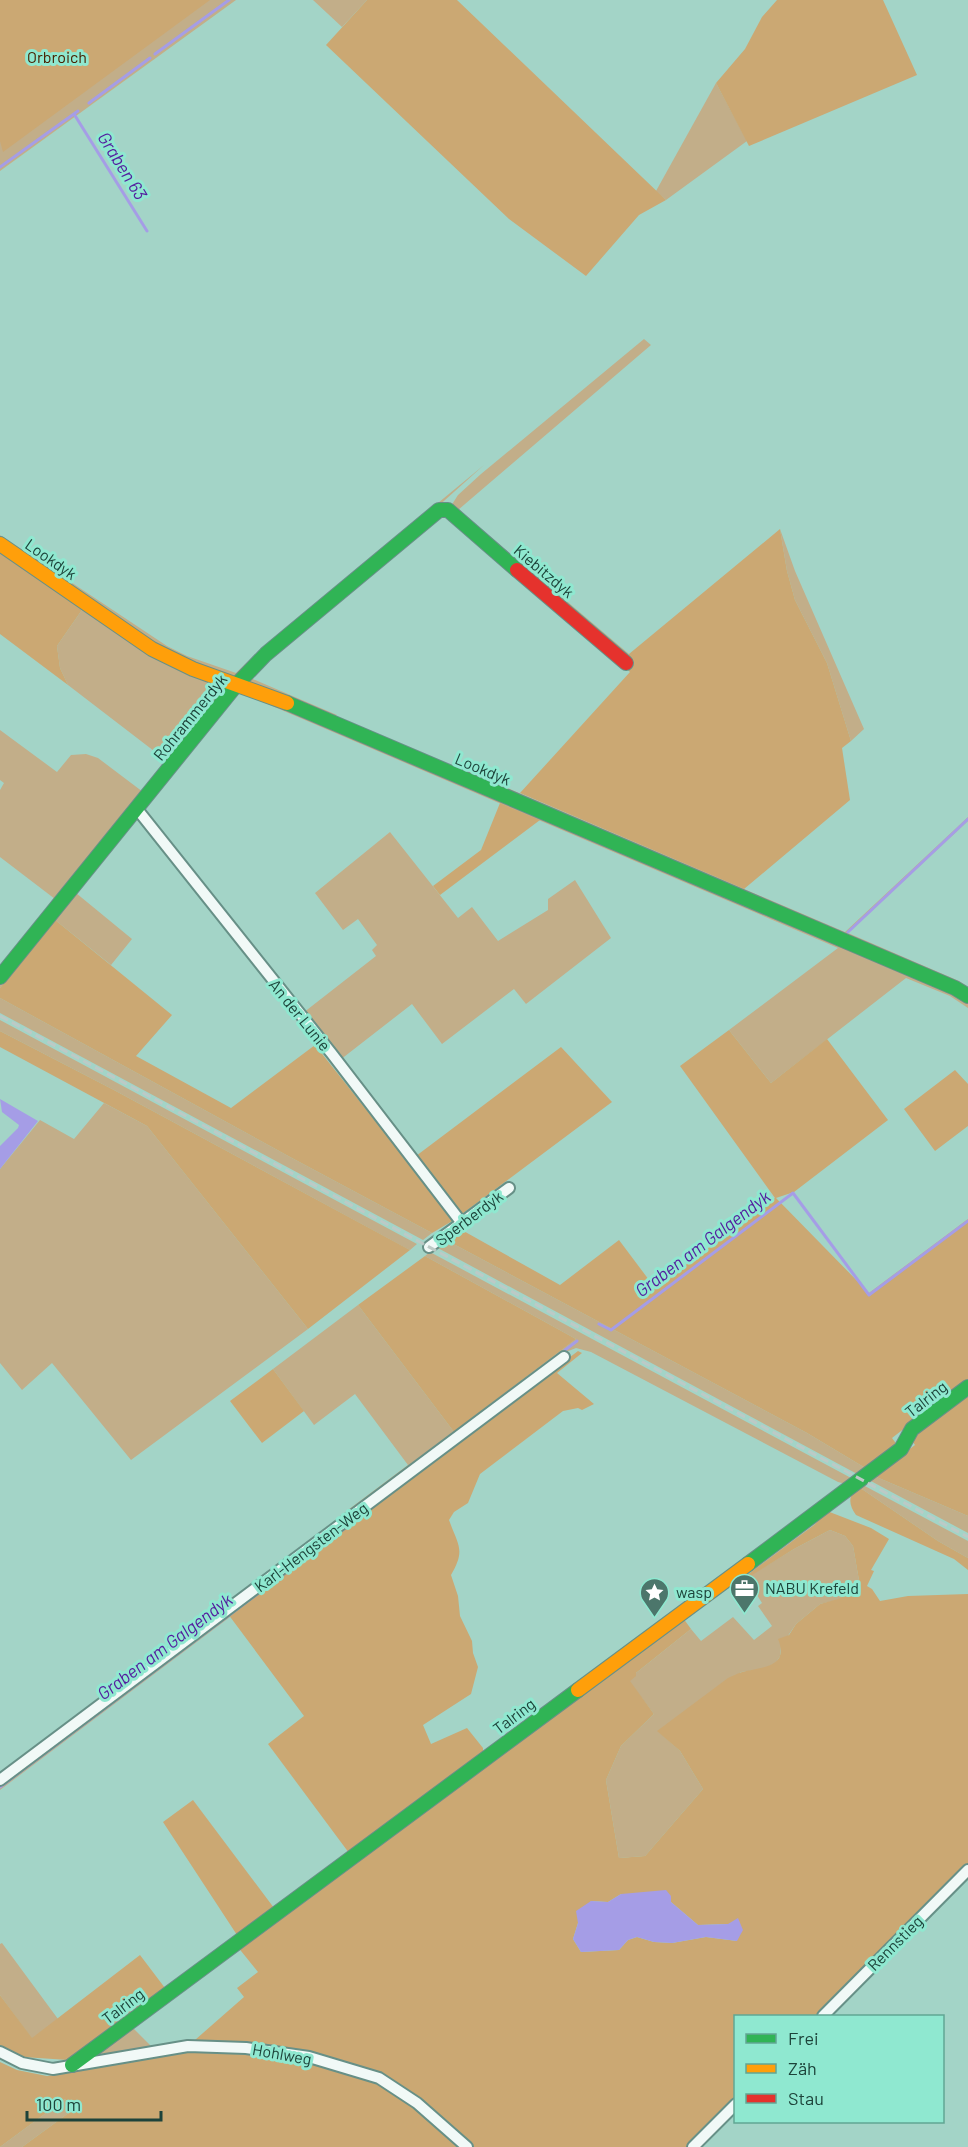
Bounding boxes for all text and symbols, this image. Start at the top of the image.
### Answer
park label: Orbroich [27,47,87,66]
water label: Graben 63 [93,127,152,204]
street label: Lookdyk [22,534,81,583]
street label: Kiebitzdyk [511,540,578,601]
street label: Rohrammerdyk [149,670,230,764]
street label: Lookdyk [453,748,514,789]
street label: An der Lunie [266,975,335,1054]
water label: Graben am Galgendyk [630,1185,775,1301]
street label: Sperberdyk [431,1186,506,1249]
street label: Talring [901,1376,950,1421]
street label: Karl-Hengsten-Weg [250,1498,371,1595]
office icon: NABU Krefeld [728,1572,760,1614]
place icon: wasp [639,1576,671,1618]
place label: NABU Krefeld [765,1578,859,1597]
place label: wasp [676,1582,712,1601]
water label: Graben am Galgendyk [92,1588,237,1704]
street label: Talring [489,1694,539,1738]
street label: Rennstieg [863,1911,926,1974]
street label: Talring [98,1984,148,2028]
legend [734,2015,944,2123]
text: Frei [788,2027,819,2049]
street label: Hohlweg [251,2039,313,2068]
text: Zäh [788,2057,817,2079]
scale bar [27,2084,160,2122]
text: Stau [788,2087,824,2109]
text: 100 m [36,2093,81,2115]

